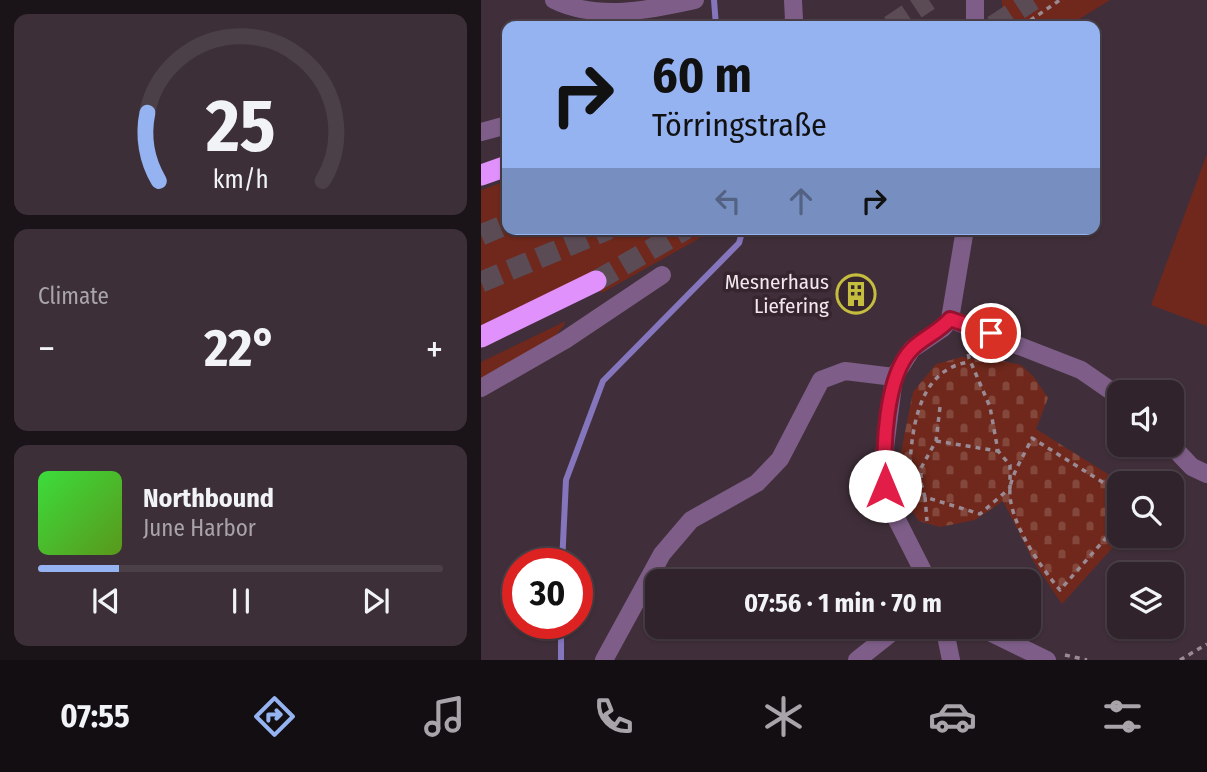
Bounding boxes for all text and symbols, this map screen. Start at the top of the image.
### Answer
text: 60 m [652,46,752,105]
icon: right [537,49,628,140]
text: 25 [205,83,275,170]
text: Törringstraße [652,106,827,144]
text: km/h [213,164,268,194]
icon: left [709,182,747,220]
icon: ahead [782,182,820,220]
icon: right [855,182,893,220]
place label: Mesnerhaus Liefering [725,269,829,319]
building icon: Mesnerhaus Liefering [835,273,877,315]
text: Climate [38,282,109,310]
pin [961,303,1021,363]
icon: arrive [972,314,1010,352]
text: 22° [204,317,277,380]
text: − [38,326,55,372]
text: + [426,326,443,372]
map controls [1107,380,1184,639]
button: sound [1107,380,1184,457]
position arrow [848,449,922,523]
button: search [1107,471,1184,548]
text: Northbound [143,483,274,514]
text: June Harbor [143,514,256,542]
speed limit sign: 30 [502,548,593,639]
button: layers [1107,562,1184,639]
icon: previous [87,582,125,620]
icon: pause [222,582,260,620]
icon: next [357,582,395,620]
text: 07:56 · 1 min · 70 m [744,588,942,619]
icon: directions [250,692,299,741]
icon: music [420,692,469,741]
icon: phone [589,692,638,741]
icon: climate [759,692,808,741]
icon: car [928,692,977,741]
icon: filters [1098,692,1147,741]
text: 07:55 [60,697,130,735]

